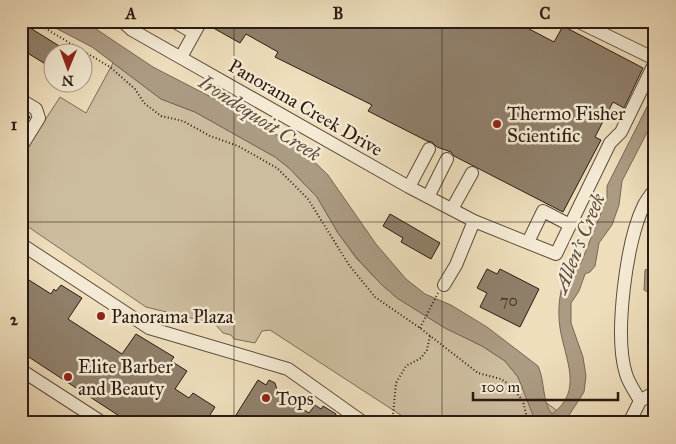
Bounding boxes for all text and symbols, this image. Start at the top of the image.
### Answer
text: A [125,4,137,23]
text: B [333,4,343,23]
text: C [540,4,551,23]
north arrow [42,42,92,92]
street label: Panorama Creek Drive [225,54,387,161]
water label: Irondequoit Creek [194,69,326,166]
text: N [62,72,74,89]
place label: Thermo Fisher Scientific [507,102,626,147]
text: 1 [11,115,18,134]
marker: Thermo Fisher Scientific [491,118,503,130]
water label: Allen's Creek [547,190,610,298]
house number: 70 [500,291,518,310]
place label: Panorama Plaza [111,305,235,328]
text: 2 [10,310,19,329]
marker: Panorama Plaza [95,310,107,322]
place label: Elite Barber and Beauty [78,355,173,400]
scale bar [473,369,618,401]
marker: Elite Barber and Beauty [62,371,74,383]
text: 100 m [481,378,521,396]
place label: Tops [276,387,314,410]
marker: Tops [260,392,272,404]

